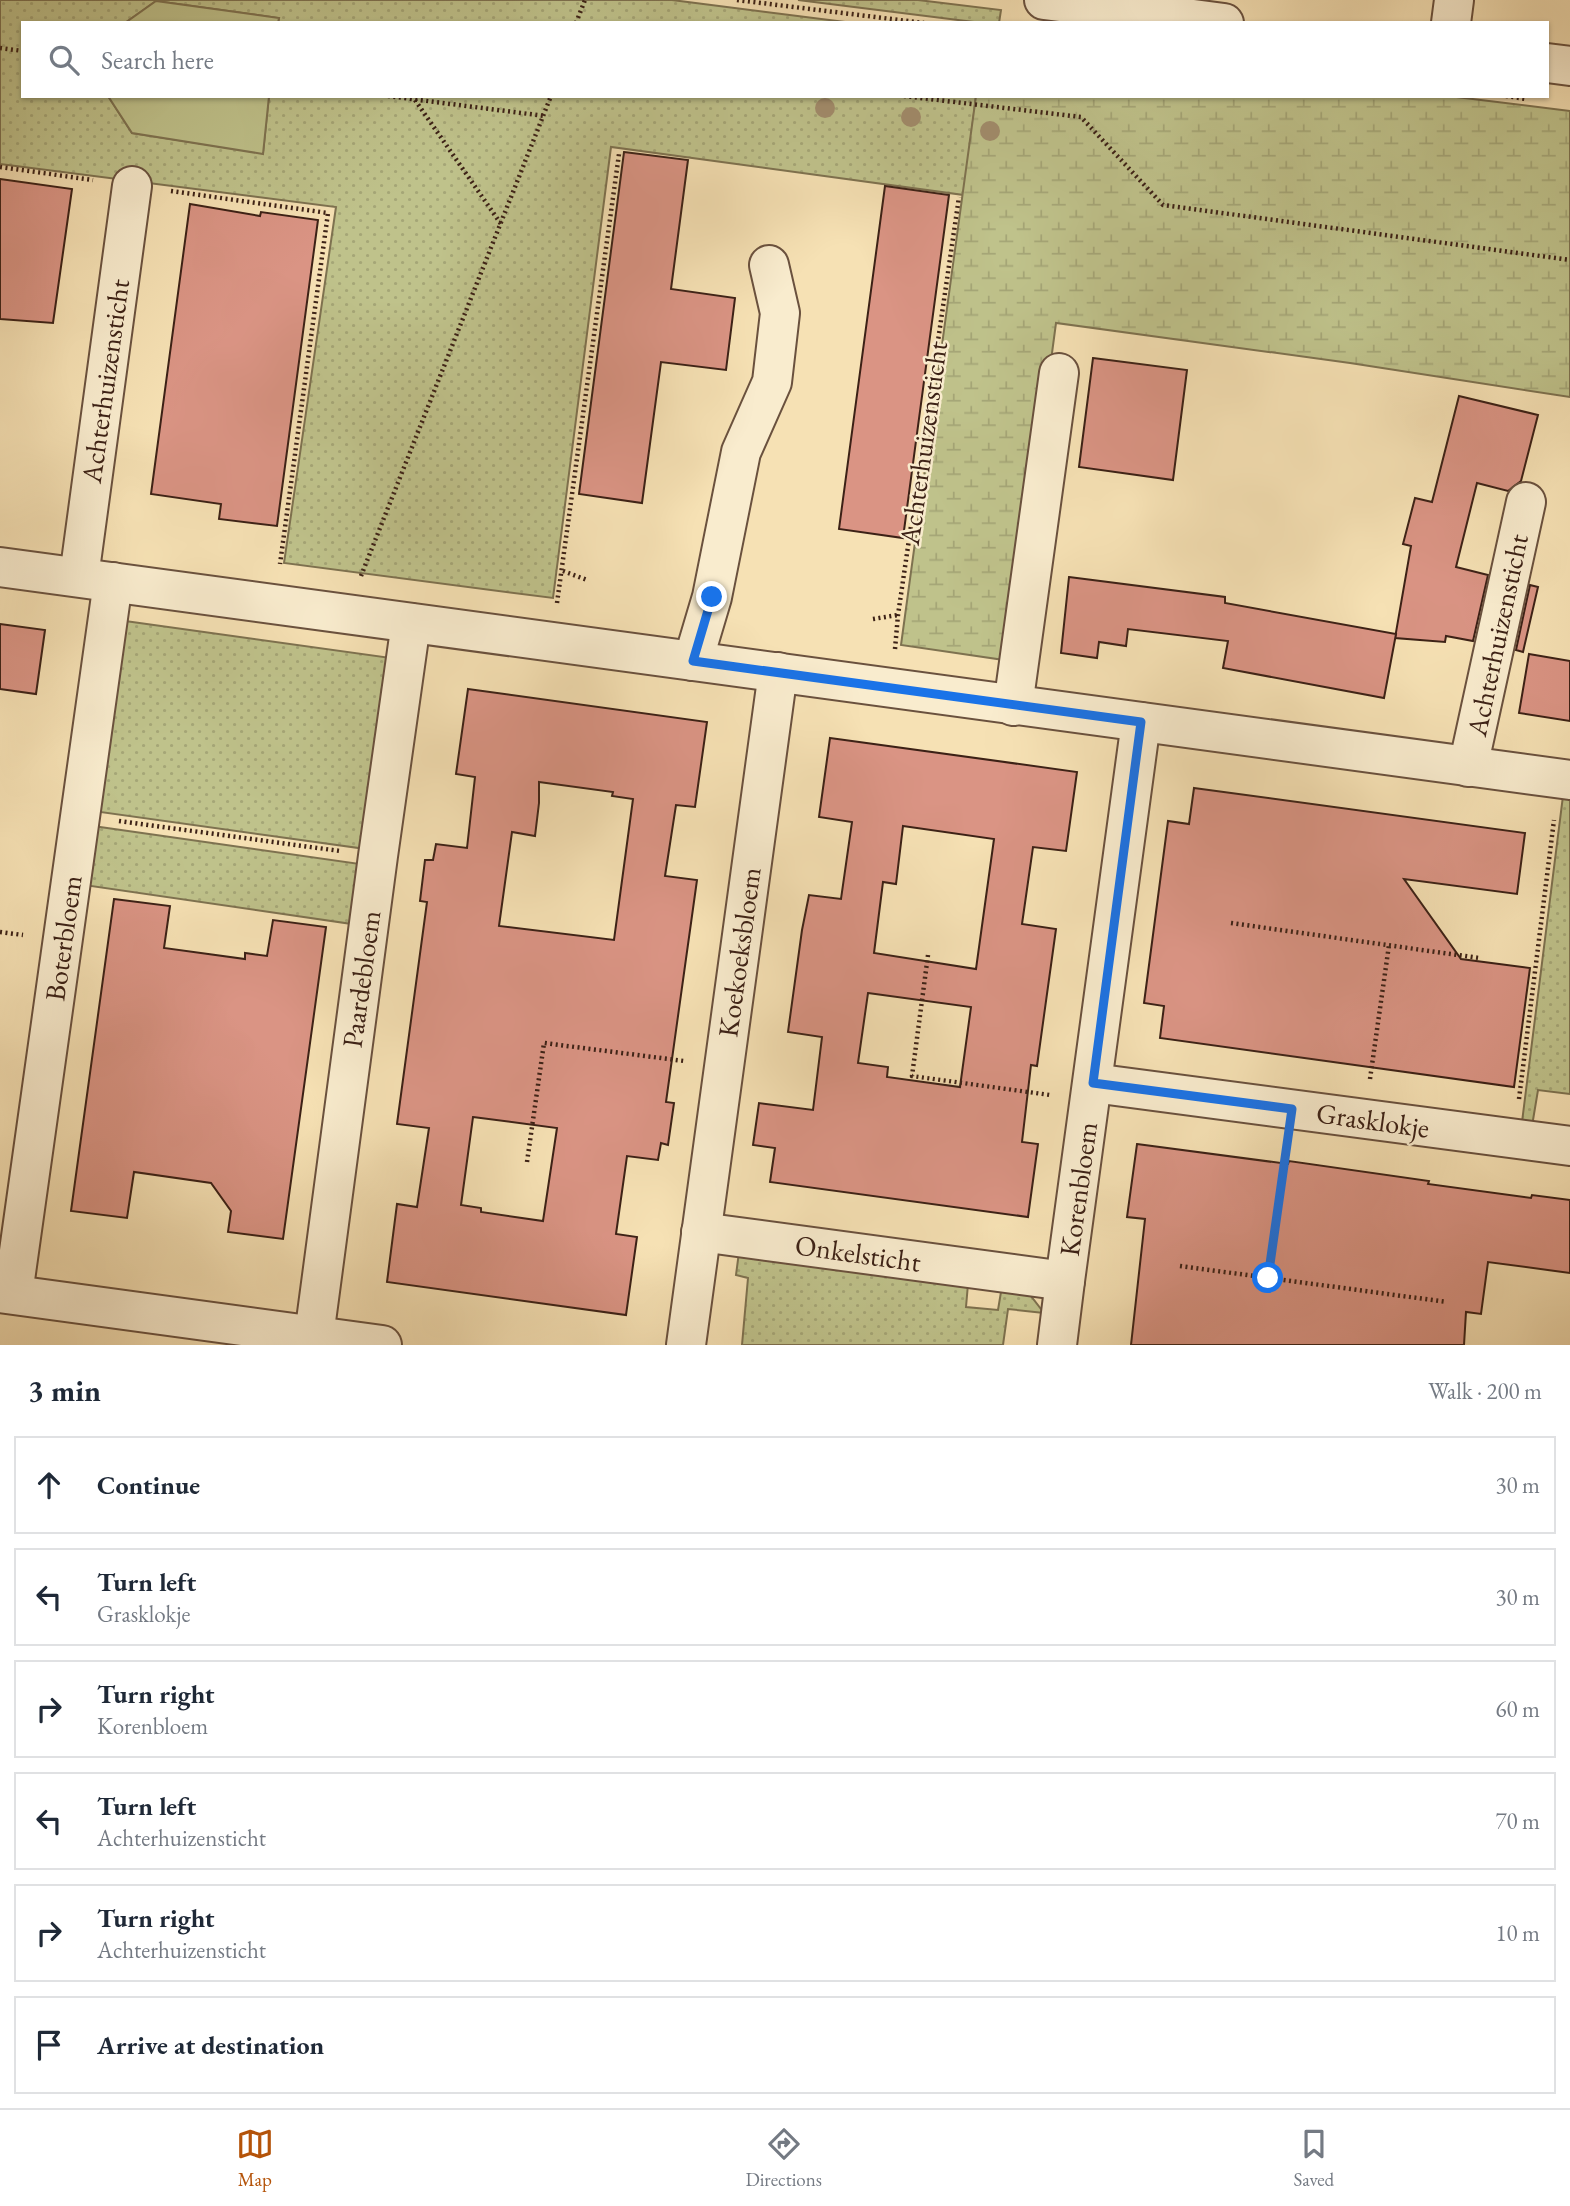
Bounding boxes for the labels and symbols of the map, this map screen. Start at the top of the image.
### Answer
street label: Achterhuizensticht [73,276,137,486]
street label: Achterhuizensticht [891,338,955,548]
street label: Achterhuizensticht [1458,530,1536,740]
route end [696,581,727,612]
street label: Koekoeksbloem [709,865,769,1039]
street label: Boterbloem [36,873,90,1003]
street label: Paardebloem [334,908,388,1050]
street label: Grasklokje [1314,1094,1432,1146]
street label: Korenbloem [1051,1119,1105,1258]
street label: Onkelsticht [793,1226,923,1280]
route start [1252,1262,1283,1293]

